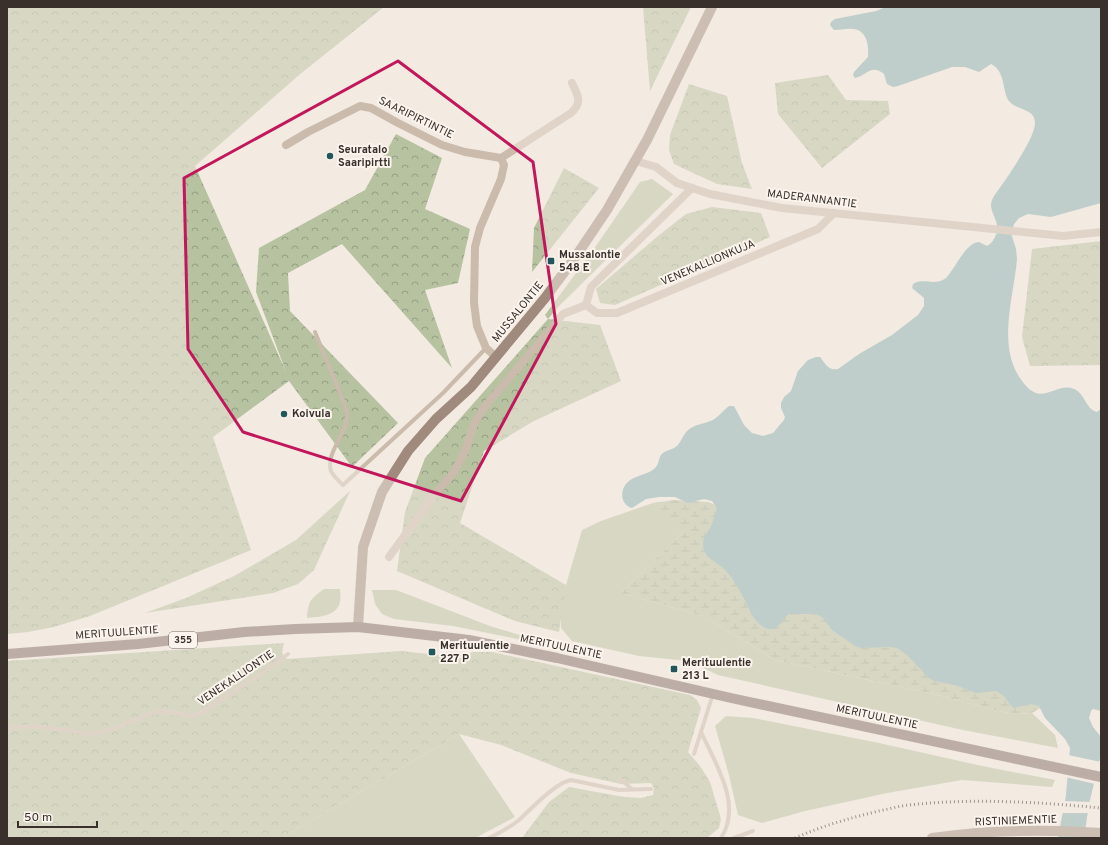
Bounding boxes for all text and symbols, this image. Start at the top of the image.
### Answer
street label: SAARIPIRTINTIE [376,94,456,142]
place label: Seuratalo Saaripirtti [338,143,390,170]
marker: Seuratalo Saaripirtti [325,151,335,161]
street label: MADERANNANTIE [766,187,858,211]
street label: VENEKALLIONKUJA [659,237,757,289]
place label: Mussalontie 548 E [559,248,620,275]
marker: Mussalontie 548 E [546,256,556,266]
street label: MUSSALONTIE [489,279,547,345]
place label: Koivula [292,407,331,421]
marker: Koivula [279,409,289,419]
street label: MERITUULENTIE [75,623,159,643]
street label: MERITUULENTIE [519,631,603,663]
road number: 355 [169,632,197,648]
place label: Merituulentie 227 P [440,639,509,666]
street label: VENEKALLIONTIE [195,647,277,709]
marker: Merituulentie 227 P [427,647,437,657]
place label: Merituulentie 213 L [682,656,751,683]
marker: Merituulentie 213 L [669,664,679,674]
street label: MERITUULENTIE [835,701,919,733]
scale bar [18,803,97,829]
text: 50 m [24,810,52,826]
street label: RISTINIEMENTIE [974,813,1058,829]

